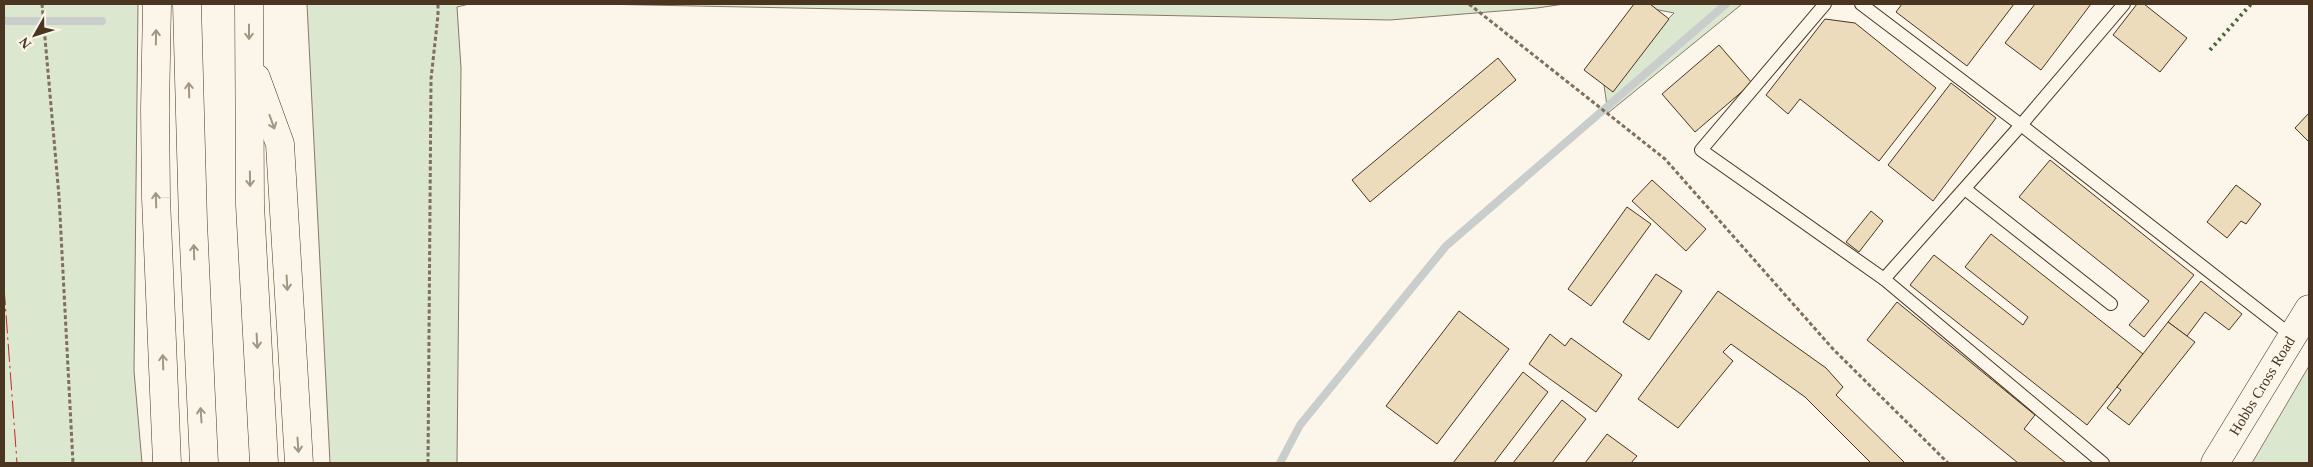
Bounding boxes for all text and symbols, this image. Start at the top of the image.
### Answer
north arrow [10,10,60,60]
one-way arrow [244,24,254,40]
one-way arrow [152,30,161,46]
text: N [16,34,34,52]
one-way arrow [184,82,194,98]
one-way arrow [268,114,277,129]
one-way arrow [245,170,255,187]
one-way arrow [152,192,161,208]
one-way arrow [189,245,198,261]
one-way arrow [282,275,291,291]
one-way arrow [252,332,262,349]
street label: Hobbs Cross Road [2226,333,2298,438]
one-way arrow [158,354,167,370]
one-way arrow [197,407,206,423]
one-way arrow [293,437,302,453]

